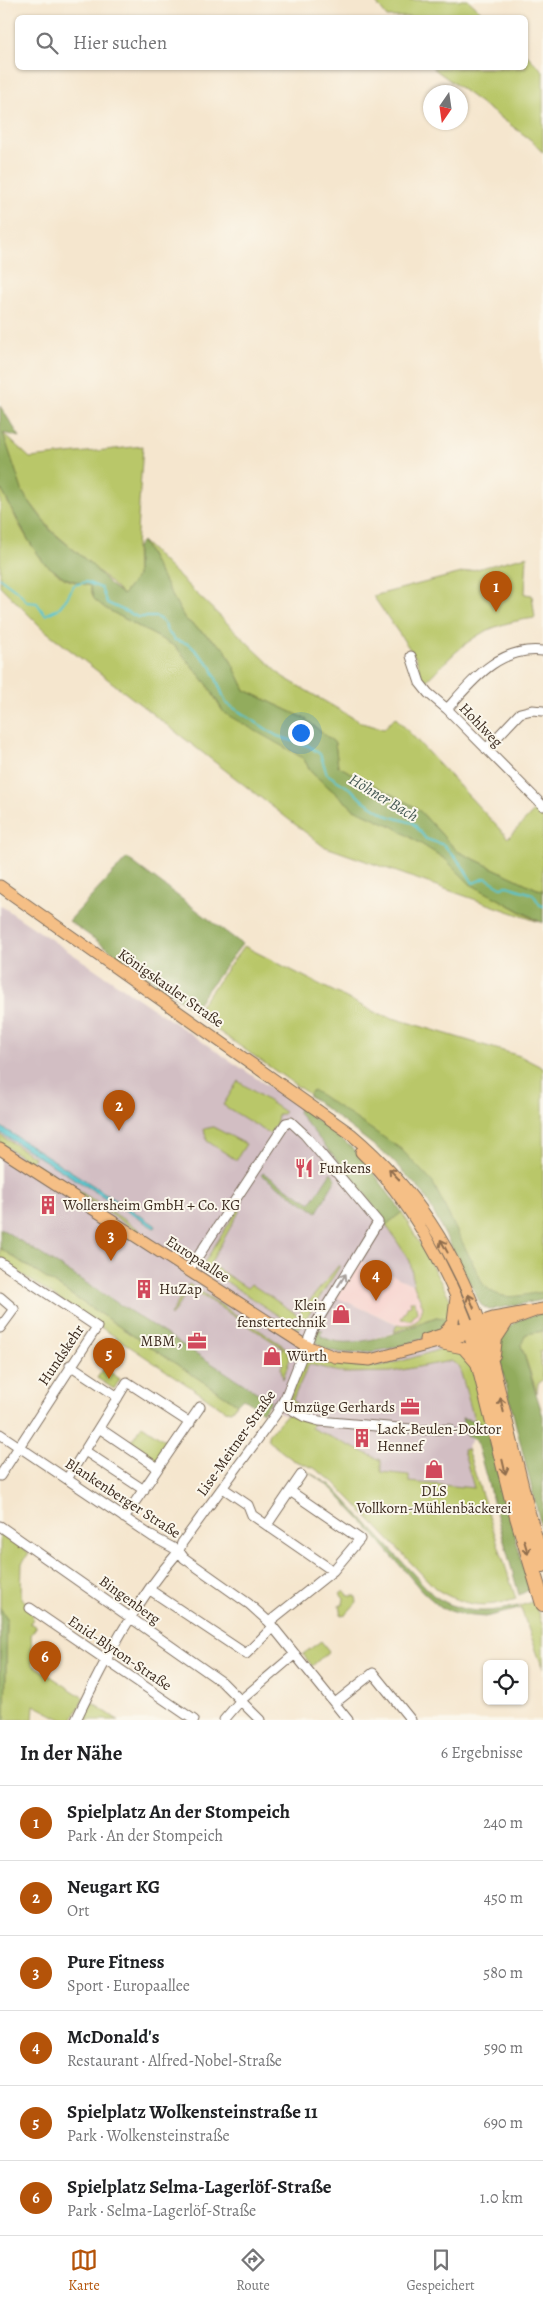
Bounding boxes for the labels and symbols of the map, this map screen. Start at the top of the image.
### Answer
north arrow [423,85,468,130]
pin: 1 [480,571,512,612]
street label: Hohlweg [455,698,507,752]
your location [288,720,314,746]
water label: Höhner Bach [345,769,422,827]
street label: Königskauler Straße [114,944,228,1032]
pin: 2 [103,1090,135,1131]
restaurant icon: Funkens [293,1157,315,1179]
place label: Funkens [319,1158,371,1178]
one-way arrow [389,1168,401,1181]
building icon: Wollersheim GmbH + Co. KG [37,1194,59,1216]
place label: Wollersheim GmbH + Co. KG [62,1195,240,1215]
pin: 3 [95,1220,127,1261]
street label: Europaallee [162,1231,234,1287]
one-way arrow [439,1239,449,1254]
pin: 4 [360,1260,392,1301]
one-way arrow [338,1273,348,1287]
building icon: HuZap [133,1278,155,1300]
place label: HuZap [159,1279,202,1299]
one-way arrow [466,1294,476,1309]
place label: Klein fenstertechnik [237,1295,327,1332]
shop icon: Klein fenstertechnik [330,1303,352,1325]
street label: Hundskehr [33,1320,89,1389]
office icon: MBM , [186,1330,208,1352]
place label: MBM , [141,1331,182,1351]
pin: 5 [93,1338,125,1379]
shop icon: Würth [261,1345,283,1367]
place label: Würth [286,1346,327,1366]
street label: Lise-Meitner-Straße [192,1386,280,1500]
office icon: Umzüge Gerhards [399,1396,421,1418]
place label: Umzüge Gerhards [284,1397,395,1417]
one-way arrow [497,1398,506,1414]
place label: Lack-Beulen-Doktor Hennef [377,1419,502,1456]
building icon: Lack-Beulen-Doktor Hennef [351,1427,373,1449]
street label: Blankenberger Straße [61,1453,185,1543]
shop icon: DLS Vollkorn-Mühlenbäckerei [423,1458,445,1480]
one-way arrow [500,1458,509,1474]
place label: DLS Vollkorn-Mühlenbäckerei [355,1481,512,1518]
one-way arrow [521,1538,531,1554]
street label: Bingenberg [95,1571,165,1629]
street label: Enid-Blyton-Straße [64,1611,176,1695]
pin: 6 [29,1641,61,1682]

